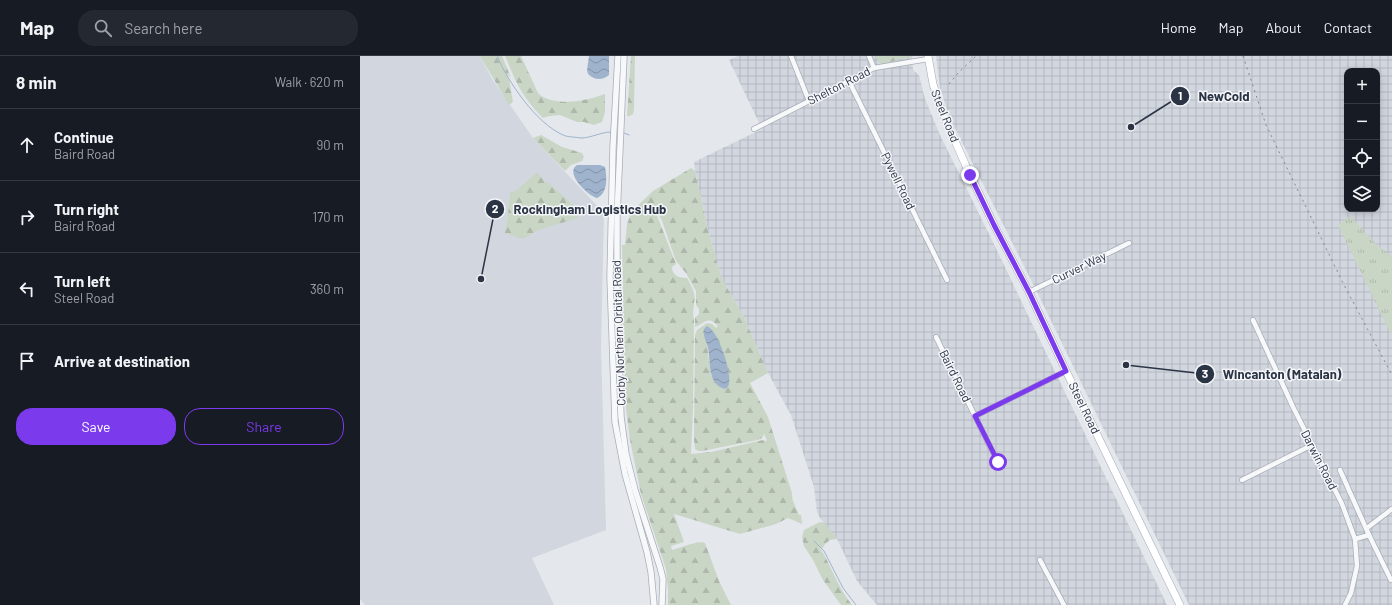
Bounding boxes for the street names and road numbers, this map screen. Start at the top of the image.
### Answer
street label: Shelton Road [805,63,872,107]
street label: Steel Road [929,87,963,144]
street label: Pywell Road [879,150,919,211]
street label: Curver Way [1049,248,1108,286]
street label: Corby Northern Orbital Road [608,260,628,406]
street label: Baird Road [937,347,975,404]
street label: Steel Road [1066,379,1103,436]
street label: Darwin Road [1299,427,1341,492]

